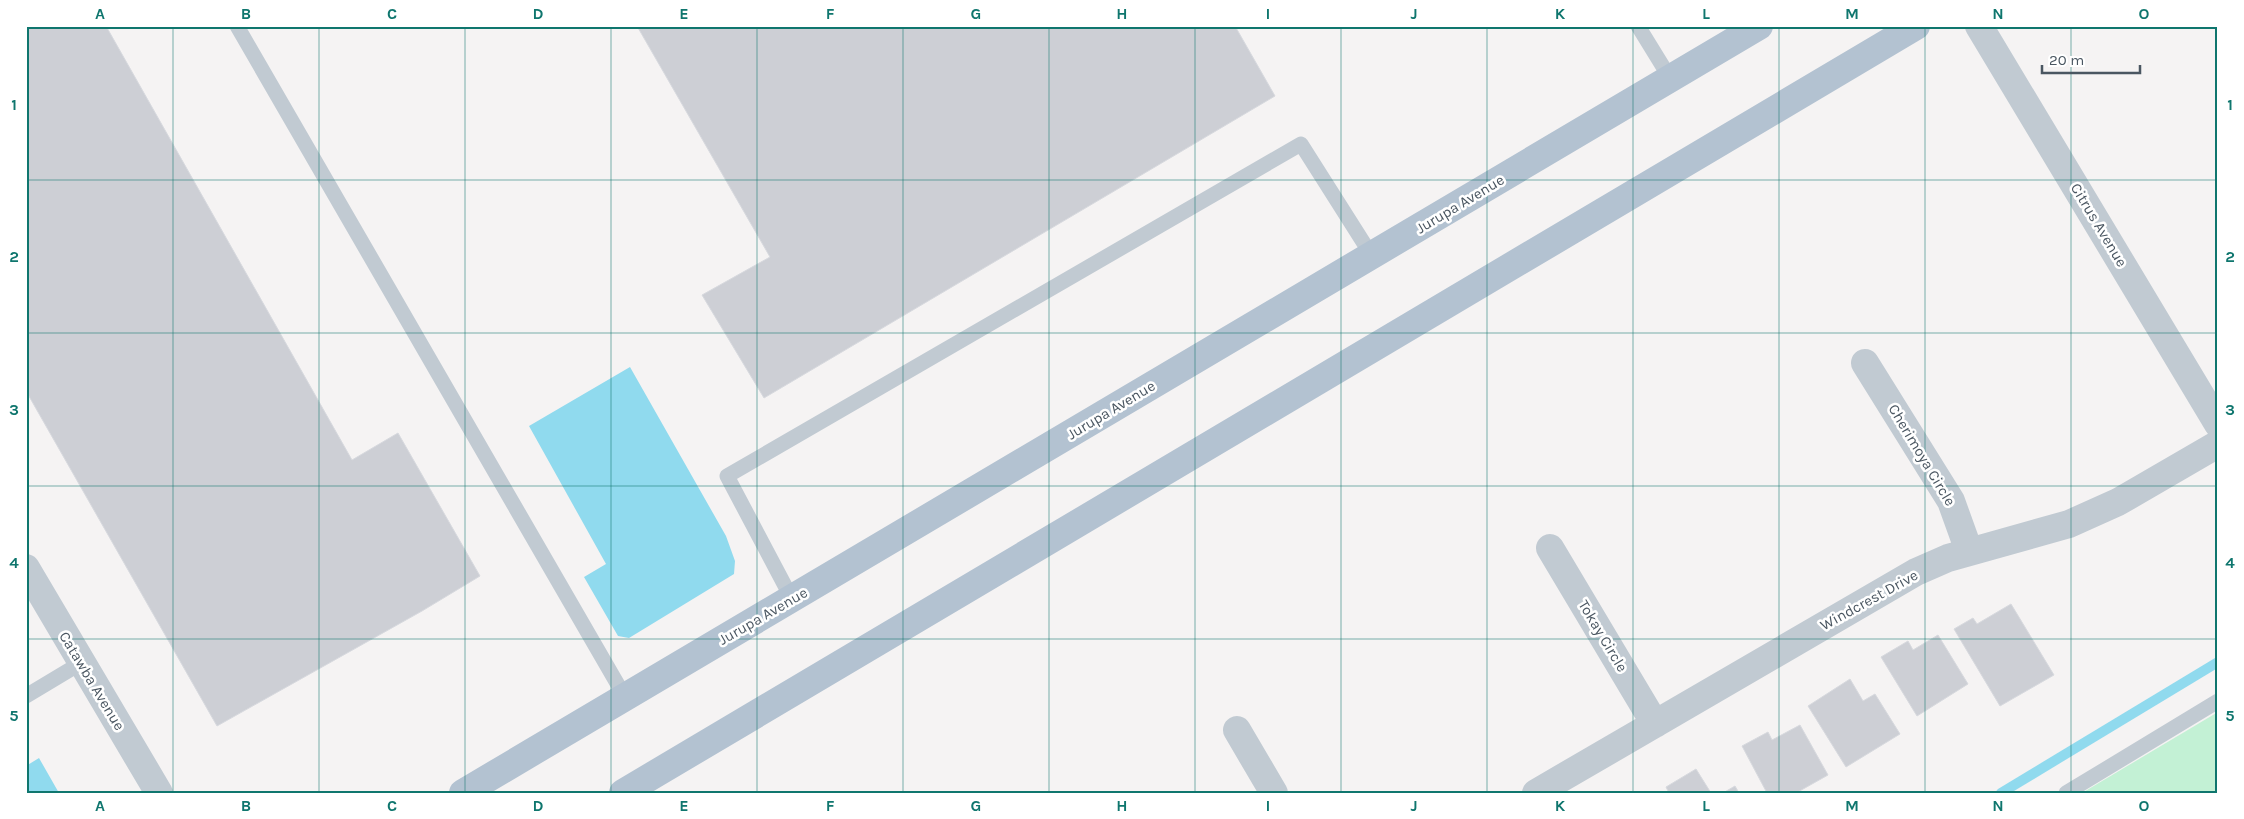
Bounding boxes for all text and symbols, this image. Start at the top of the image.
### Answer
text: A [95,4,105,23]
text: B [241,4,251,23]
text: C [387,4,397,23]
text: D [533,4,544,23]
text: E [679,4,689,23]
text: F [826,4,835,23]
text: G [971,4,981,23]
text: H [1116,4,1128,23]
text: I [1266,4,1270,23]
text: J [1410,4,1418,23]
text: K [1555,4,1566,23]
text: L [1702,4,1710,23]
text: M [1845,4,1859,23]
text: N [1992,4,2004,23]
text: O [2139,4,2150,23]
scale bar [2042,42,2139,74]
text: 20 m [2049,51,2084,69]
text: 1 [11,95,17,114]
text: 1 [2227,95,2233,114]
street label: Jurupa Avenue [1413,171,1507,237]
street label: Citrus Avenue [2067,180,2131,270]
text: 2 [9,247,19,266]
text: 2 [2225,247,2235,266]
street label: Jurupa Avenue [1064,377,1158,443]
text: 3 [9,400,19,419]
text: 3 [2225,400,2235,419]
street label: Cherimoya Circle [1885,401,1959,509]
text: 4 [9,553,19,572]
text: 4 [2225,553,2235,572]
street label: Windcrest Drive [1817,566,1921,634]
street label: Jurupa Avenue [715,583,811,649]
street label: Tokay Circle [1575,597,1631,675]
street label: Catawba Avenue [55,628,129,734]
text: 5 [9,706,19,725]
text: 5 [2225,706,2235,725]
text: A [95,796,105,815]
text: B [241,796,251,815]
text: C [387,796,397,815]
text: D [533,796,544,815]
text: E [679,796,689,815]
text: F [826,796,835,815]
text: G [971,796,981,815]
text: H [1116,796,1128,815]
text: I [1266,796,1270,815]
text: J [1410,796,1418,815]
text: K [1555,796,1566,815]
text: L [1702,796,1710,815]
text: M [1845,796,1859,815]
text: N [1992,796,2004,815]
text: O [2139,796,2150,815]

